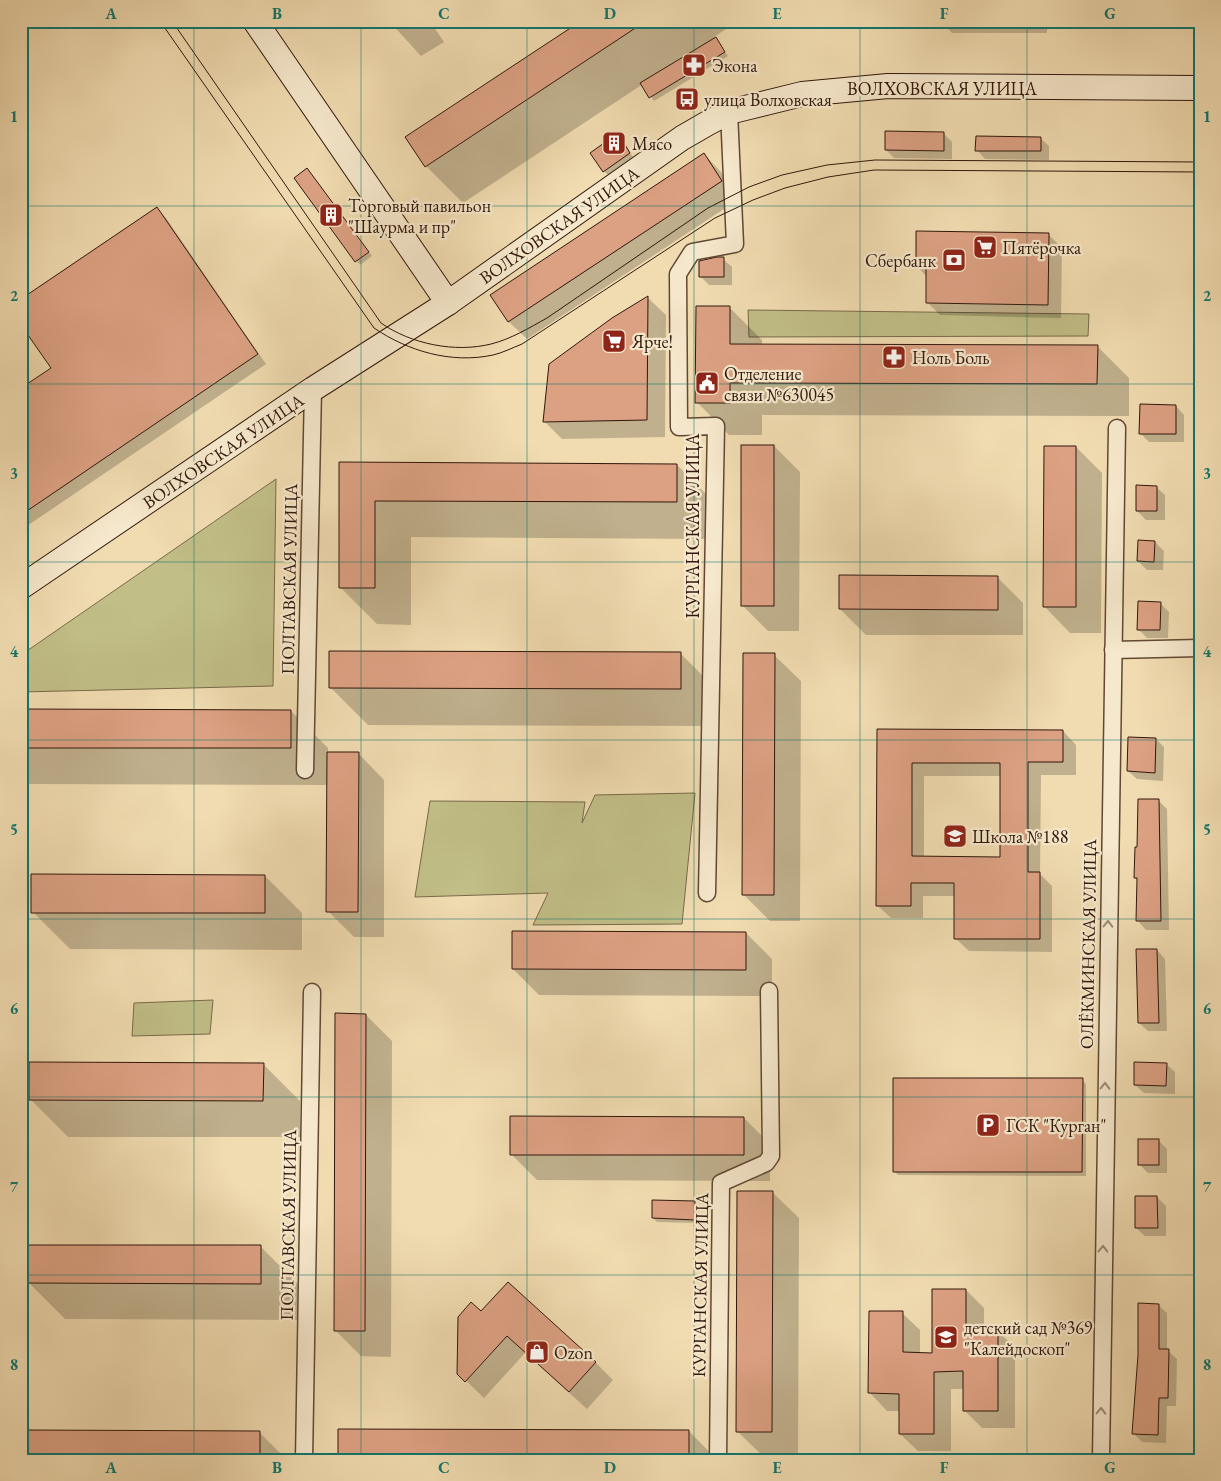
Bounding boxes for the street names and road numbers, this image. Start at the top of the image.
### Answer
street label: ВОЛХОВСКАЯ УЛИЦА [847,77,1037,100]
street label: ВОЛХОВСКАЯ УЛИЦА [475,161,644,289]
street label: ВОЛХОВСКАЯ УЛИЦА [138,388,309,514]
street label: КУРГАНСКАЯ УЛИЦА [681,433,704,618]
street label: ПОЛТАВСКАЯ УЛИЦА [276,483,302,675]
street label: ОЛЁКМИНСКАЯ УЛИЦА [1075,838,1101,1049]
street label: ПОЛТАВСКАЯ УЛИЦА [275,1129,301,1321]
street label: КУРГАНСКАЯ УЛИЦА [687,1192,713,1378]

